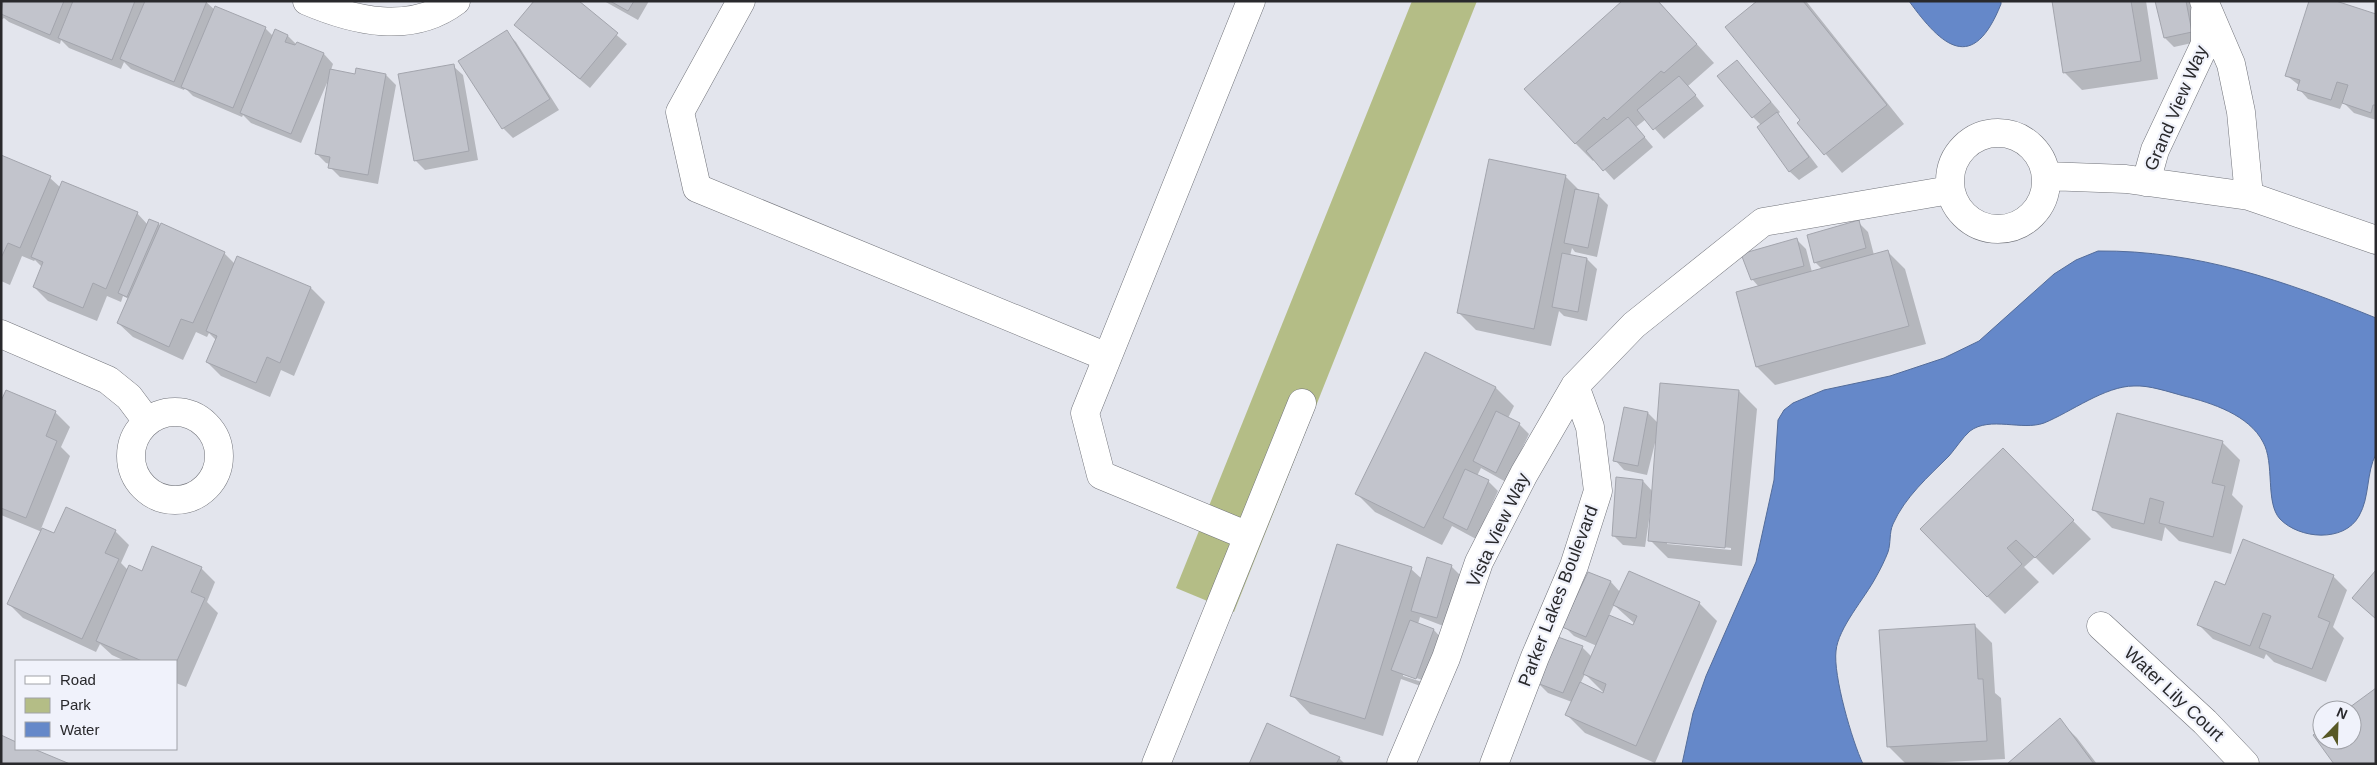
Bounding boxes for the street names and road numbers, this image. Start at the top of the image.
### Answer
street label: Grand View Way [2141,42,2211,174]
street label: Vista View Way [1463,470,1533,590]
street label: Parker Lakes Boulevard [1514,503,1602,689]
street label: Water Lily Court [2120,643,2228,745]

